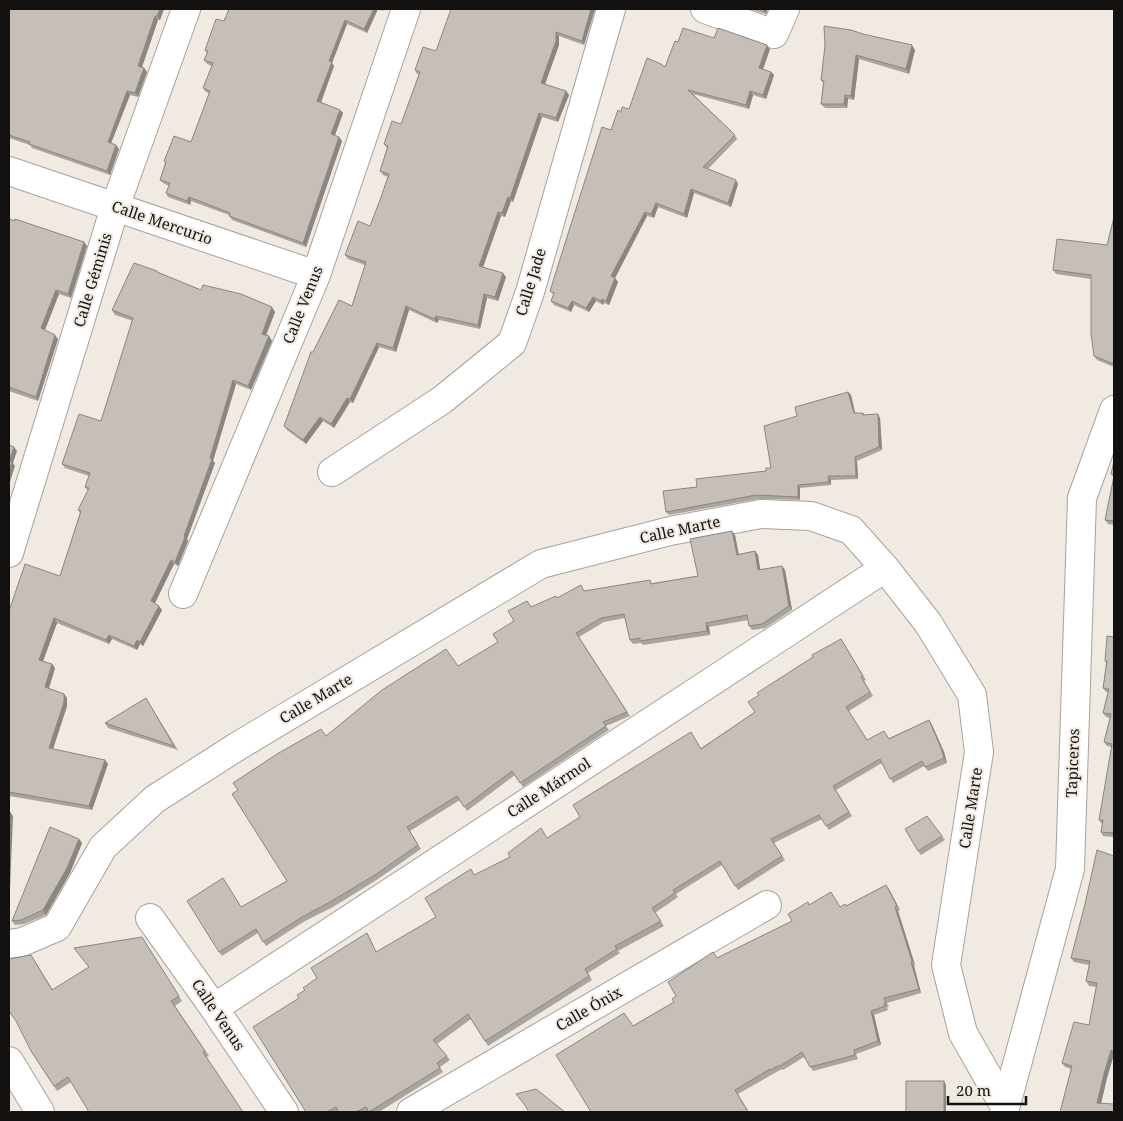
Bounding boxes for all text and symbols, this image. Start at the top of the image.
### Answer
street label: Calle Mercurio [109,195,215,249]
street label: Calle Géminis [68,230,116,329]
street label: Calle Jade [510,245,550,318]
street label: Calle Venus [277,263,327,346]
street label: Calle Marte [638,511,722,547]
street label: Calle Marte [275,669,356,728]
street label: Tapiceros [1061,728,1083,798]
street label: Calle Mármol [503,752,594,822]
street label: Calle Marte [954,766,986,850]
street label: Calle Venus [188,975,250,1054]
street label: Calle Ónix [552,981,625,1035]
scale bar [948,1074,1026,1106]
text: 20 m [956,1080,991,1100]

